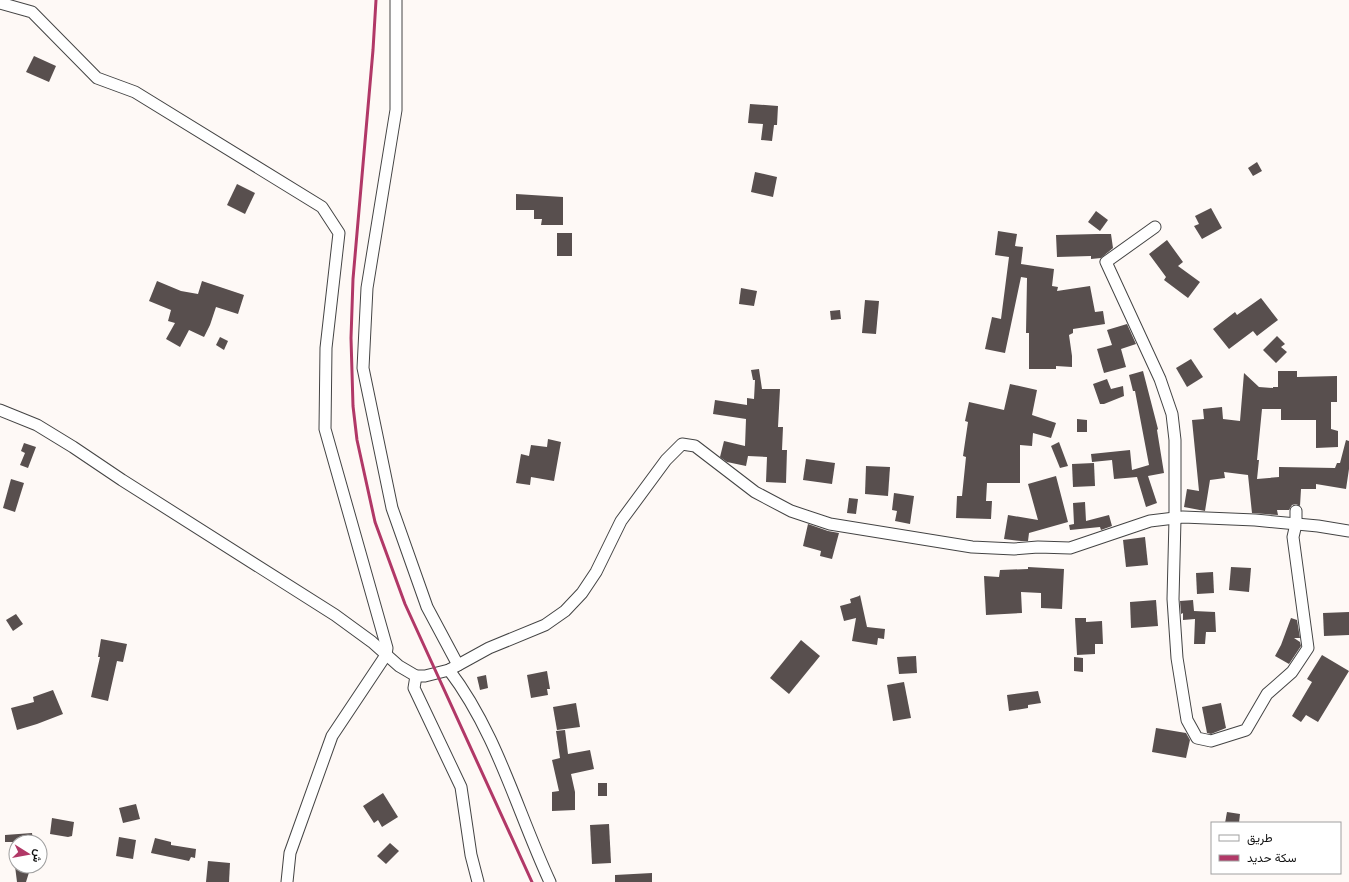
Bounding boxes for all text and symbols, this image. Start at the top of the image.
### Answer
legend [1211,822,1341,874]
text: طريق [1247,829,1273,846]
north arrow [8,834,48,874]
text: ش [30,848,47,864]
text: سكة حديد [1247,849,1296,866]

